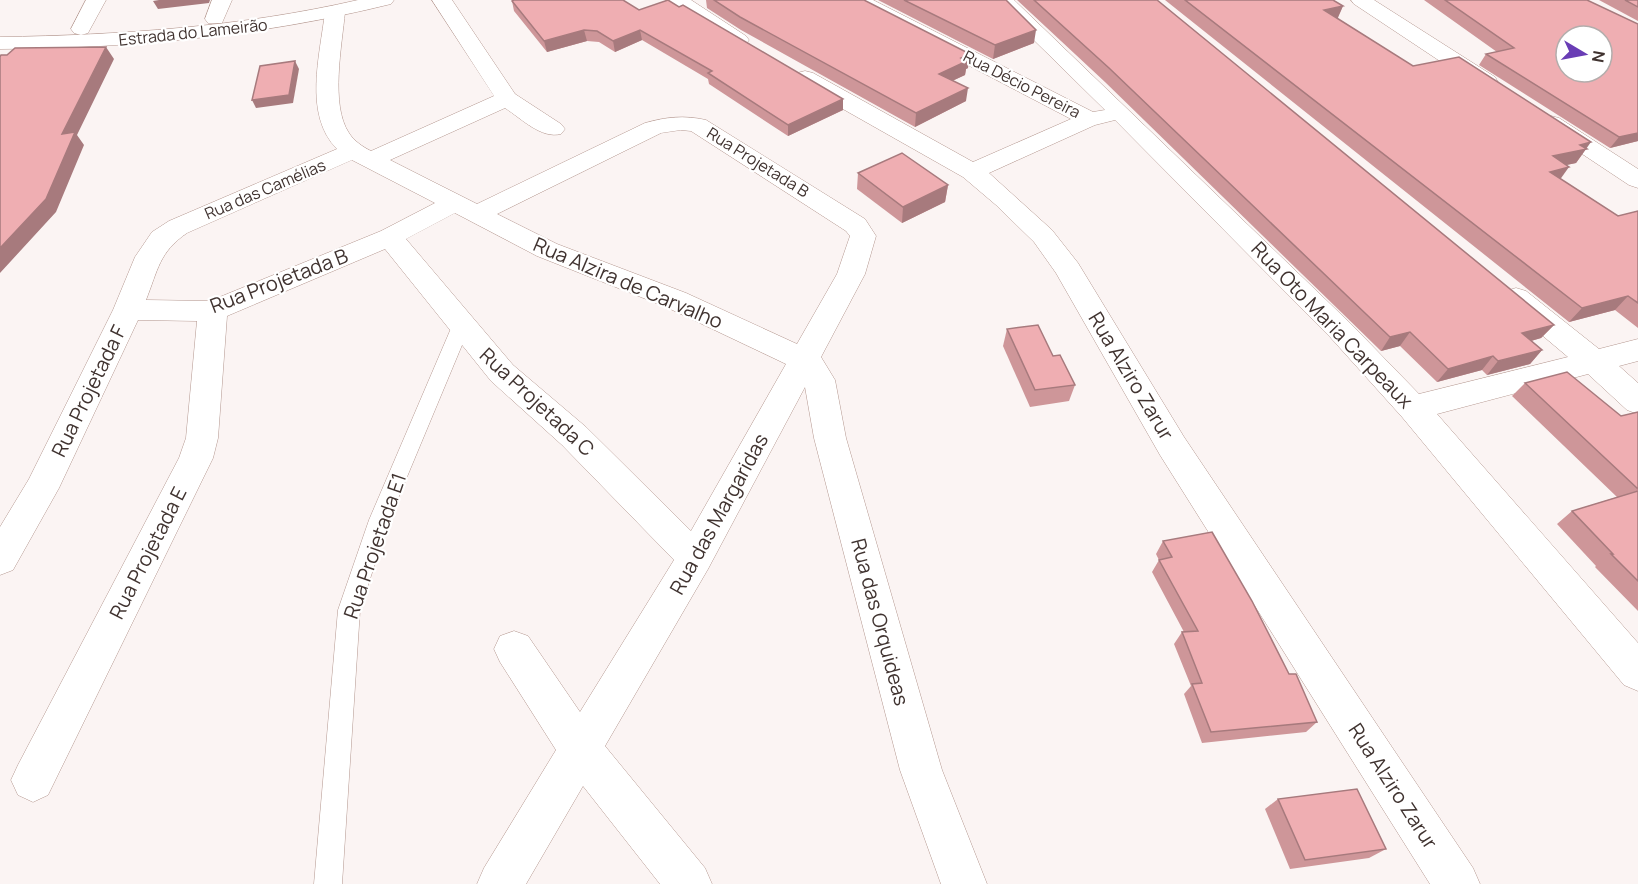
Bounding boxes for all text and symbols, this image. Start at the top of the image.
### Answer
street label: Estrada do Lameirão [118,13,268,51]
north arrow [1554,24,1614,84]
street label: Rua Décio Pereira [960,45,1084,123]
text: N [1587,49,1611,64]
street label: Rua Projetada B [703,122,813,202]
street label: Rua das Camélias [201,154,329,224]
street label: Rua Alzira de Carvalho [529,230,727,335]
street label: Rua Oto Maria Carpeaux [1246,235,1419,414]
street label: Rua Projetada B [206,242,352,319]
street label: Rua Alziro Zarur [1083,307,1180,445]
street label: Rua Projetada F [45,320,132,461]
street label: Rua Projetada C [474,341,601,462]
street label: Rua das Margaridas [663,428,774,599]
street label: Rua Projetada E1 [337,469,412,622]
street label: Rua Projetada E [103,482,192,623]
street label: Rua das Orquideas [845,535,916,708]
street label: Rua Alziro Zarur [1343,718,1444,854]

